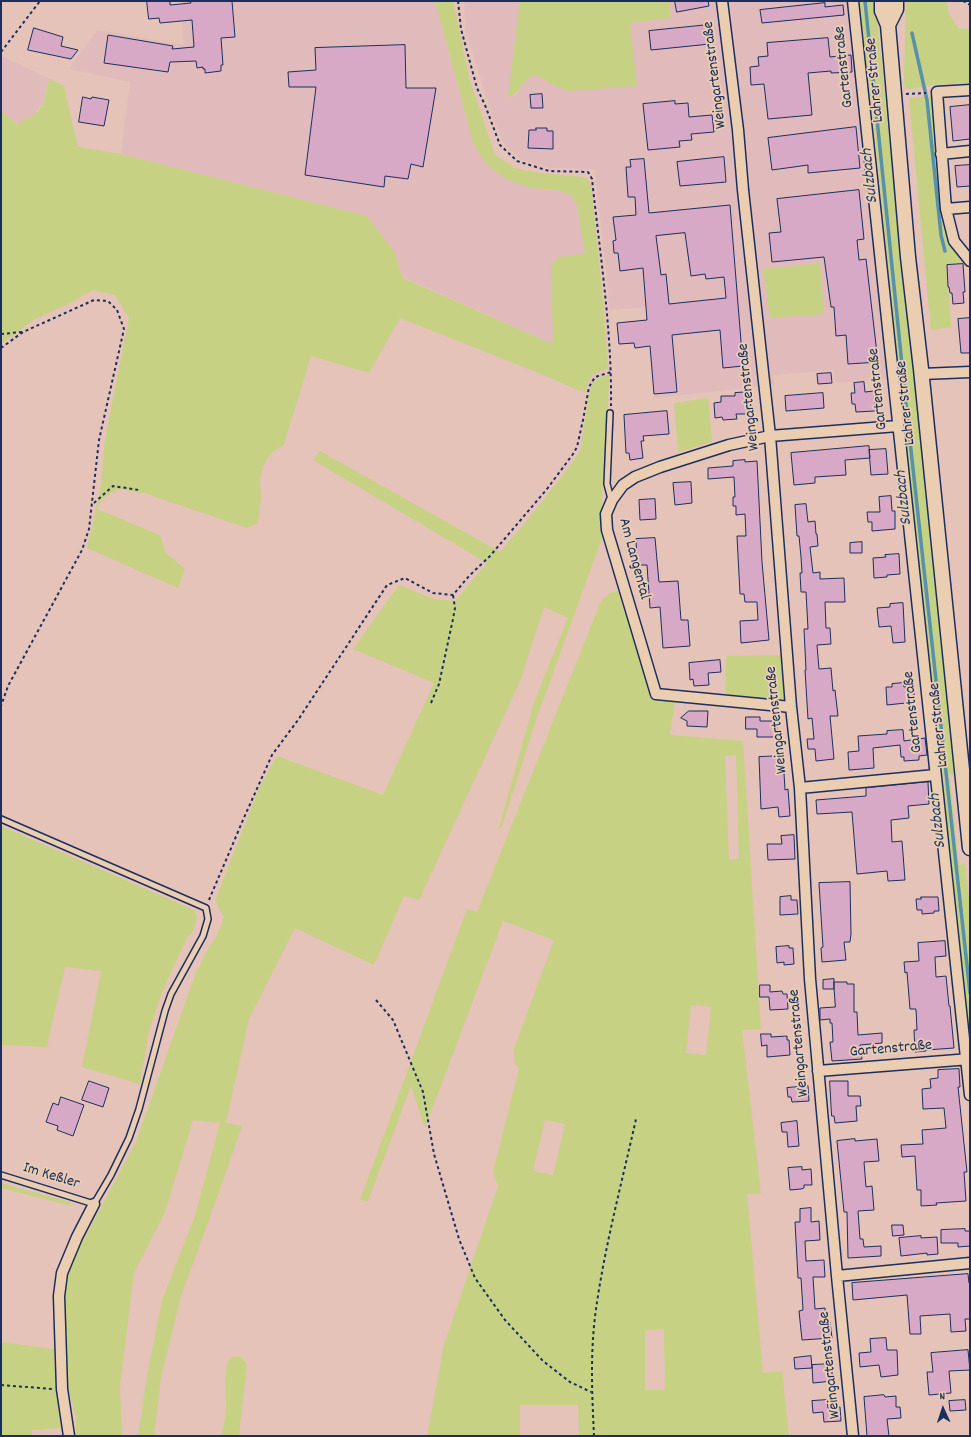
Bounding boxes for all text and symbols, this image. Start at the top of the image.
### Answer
street label: Weingartenstraße [700,20,732,130]
street label: Gartenstraße [831,25,859,109]
street label: Lahrer Straße [863,37,889,123]
water label: Sulzbach [858,147,884,205]
street label: Weingartenstraße [735,342,765,452]
street label: Gartenstraße [865,347,893,431]
street label: Lahrer Straße [893,360,921,446]
water label: Sulzbach [892,469,918,527]
street label: Am Langental [613,516,653,602]
street label: Weingartenstraße [763,665,793,775]
street label: Gartenstraße [900,670,928,754]
street label: Lahrer Straße [926,682,954,768]
water label: Sulzbach [926,792,952,850]
street label: Weingartenstraße [786,988,814,1098]
street label: Gartenstraße [849,1037,933,1063]
street label: Im Keßler [20,1159,82,1195]
street label: Weingartenstraße [816,1310,846,1420]
north arrow [923,1389,963,1429]
text: N [939,1389,946,1405]

